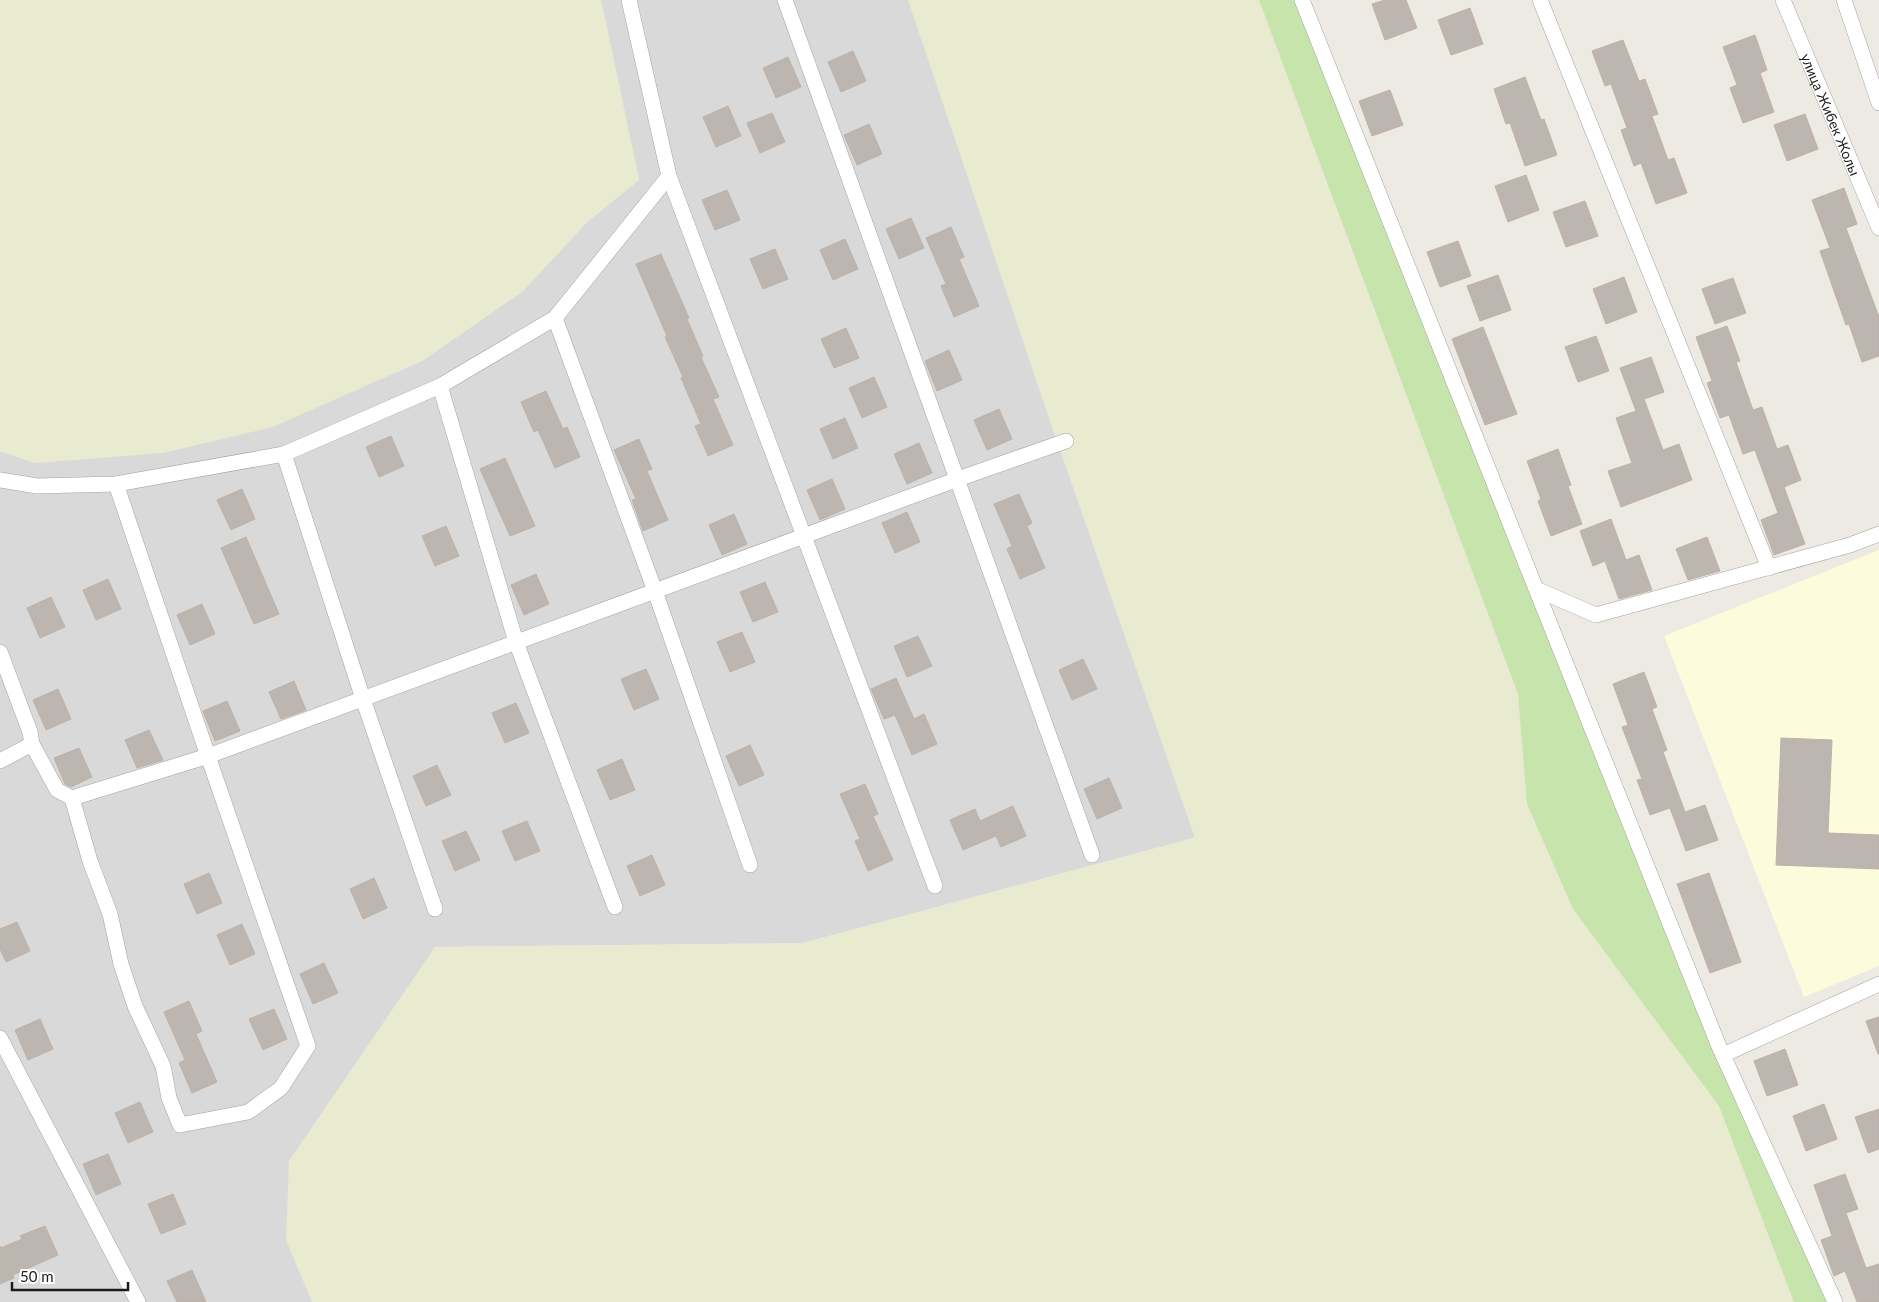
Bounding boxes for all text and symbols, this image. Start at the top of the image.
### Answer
street label: улица Жибек Жолы [1798,51,1864,178]
scale bar [12,1260,129,1292]
text: 50 m [20,1267,54,1285]

